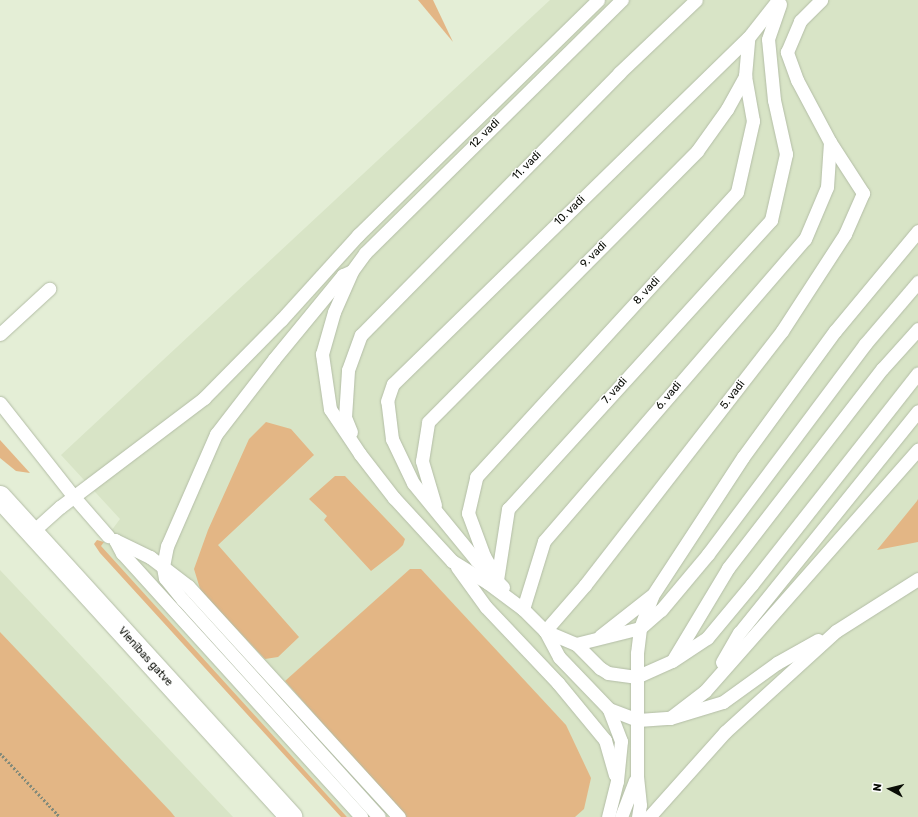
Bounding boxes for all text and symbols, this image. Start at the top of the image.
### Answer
street label: 12. vadi [467,116,503,152]
street label: 11. vadi [510,149,544,183]
street label: 10. vadi [552,193,588,229]
street label: 9. vadi [578,239,610,271]
street label: 8. vadi [631,274,663,308]
street label: 7. vadi [600,375,630,407]
street label: 5. vadi [718,378,748,412]
street label: 6. vadi [653,379,685,413]
street label: Vienības gatve [115,625,175,689]
north arrow [870,769,910,809]
text: N [871,783,885,792]

